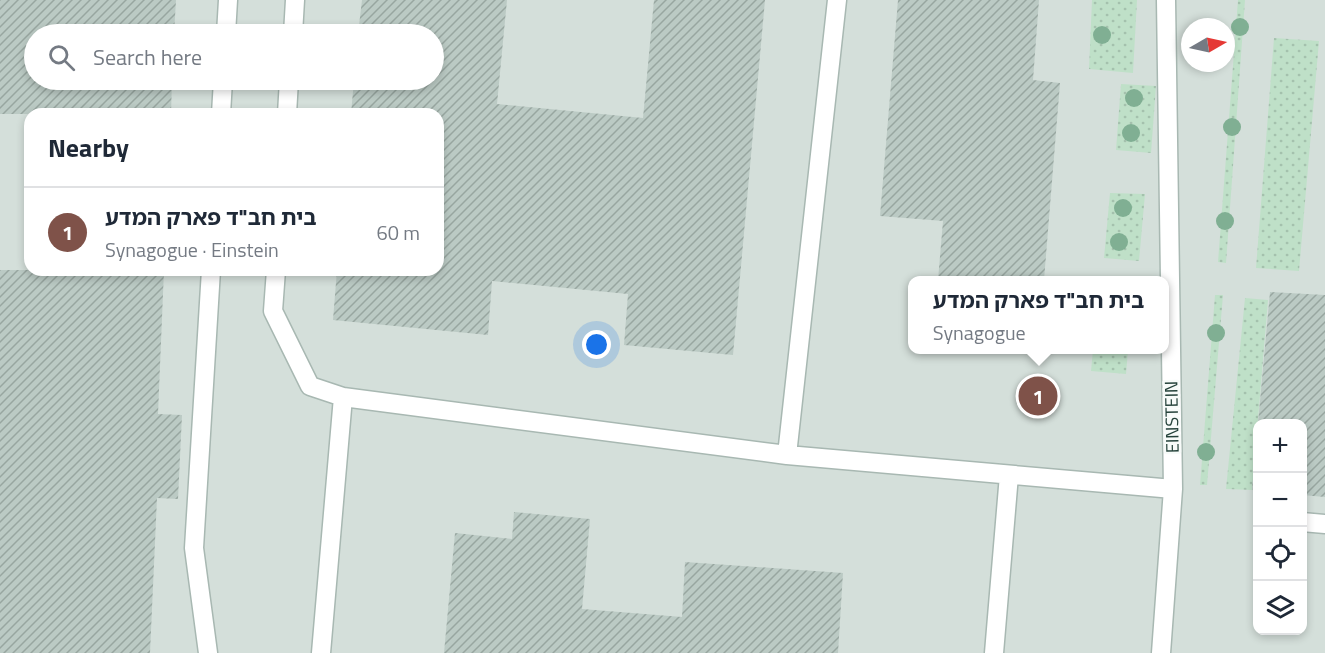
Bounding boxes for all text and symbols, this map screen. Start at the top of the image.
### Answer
north arrow [1181,18,1235,72]
search box [24,24,444,90]
text: Search here [93,40,202,74]
icon: search [45,41,78,74]
text: Nearby [48,128,129,167]
text: בית חב"ד פארק המדע [105,200,316,234]
text: 1 [62,217,73,248]
text: 60 m [376,217,420,248]
text: Synagogue · Einstein [105,234,279,265]
popup [908,276,1169,354]
text: בית חב"ד פארק המדע [933,283,1144,317]
text: Synagogue [933,317,1026,348]
your location [582,330,611,359]
pin: 1 [1018,374,1058,418]
street label: EINSTEIN [1157,381,1186,453]
map controls [1253,419,1307,635]
button: + [1253,419,1307,473]
button: − [1253,473,1307,527]
button: locate [1253,527,1307,581]
button: layers [1253,581,1307,635]

